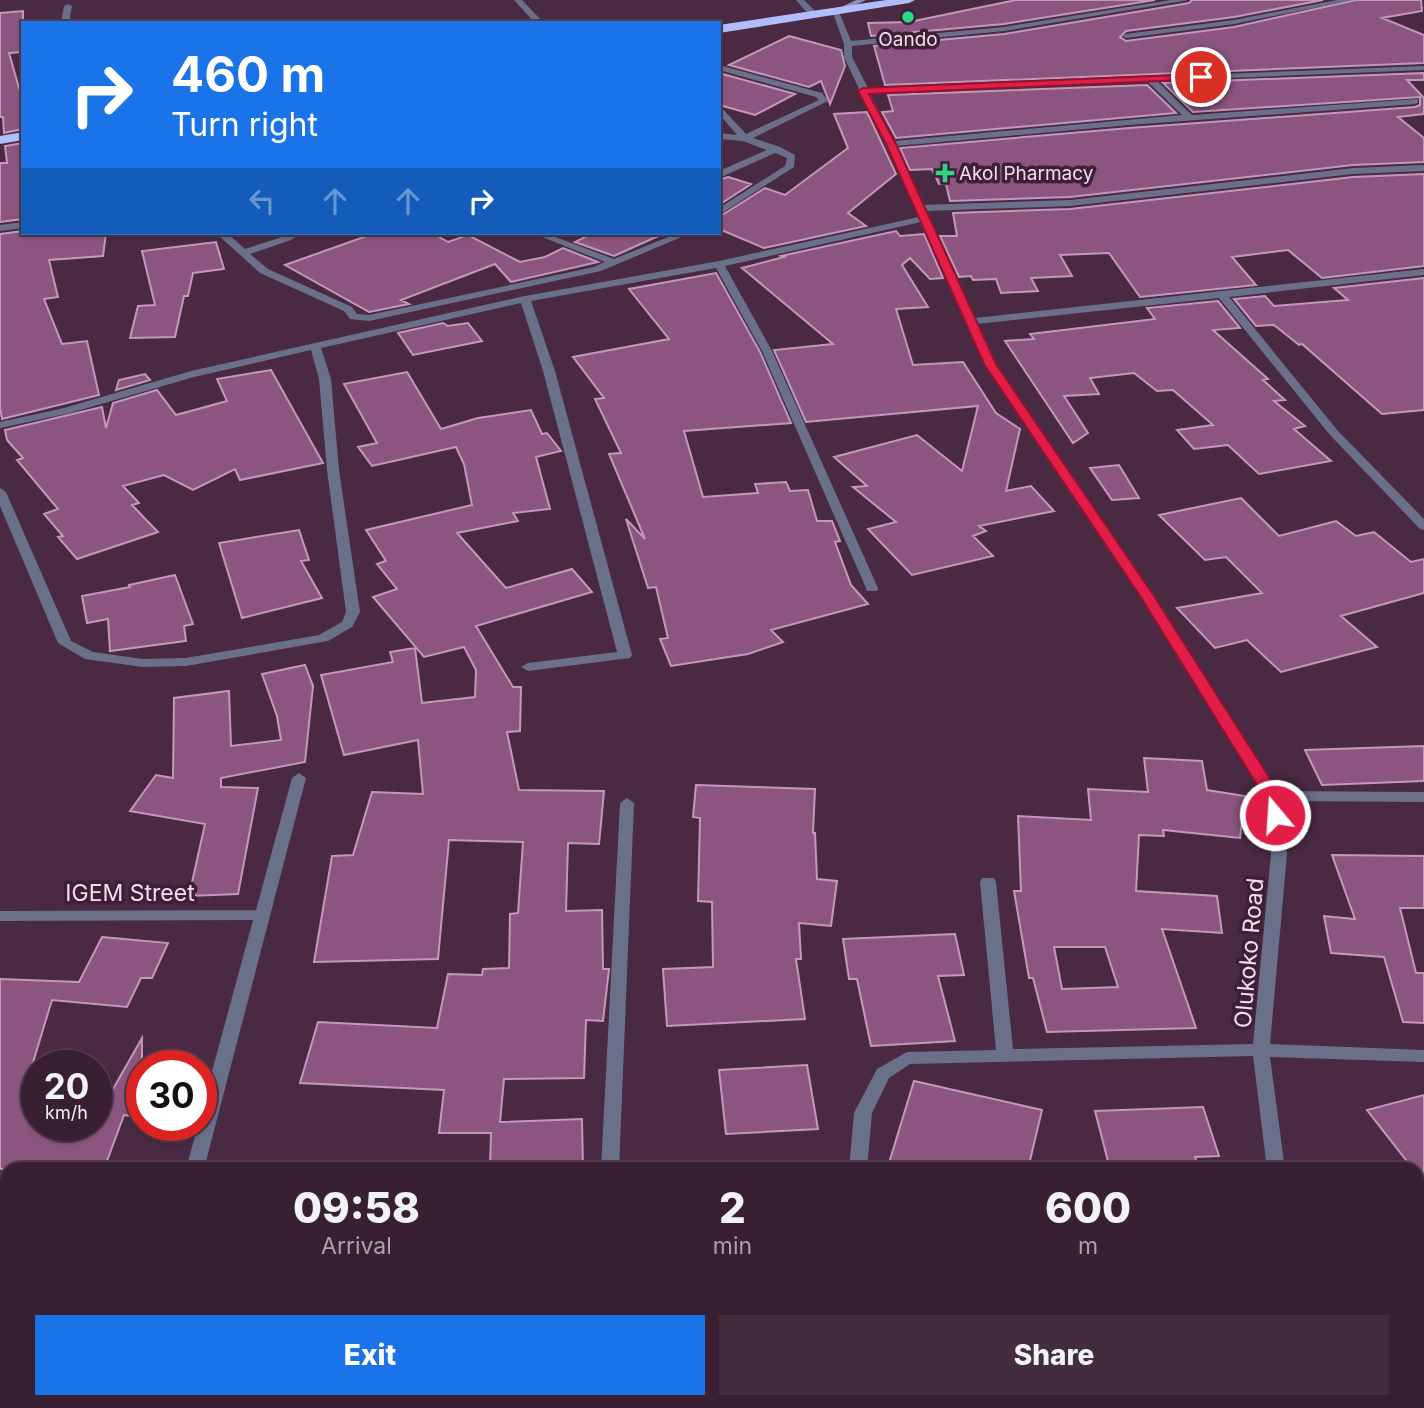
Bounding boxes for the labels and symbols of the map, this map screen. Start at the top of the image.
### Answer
marker: Oando [900,9,916,25]
place label: Oando [878,28,938,51]
pin [1171,47,1231,107]
place label: Akol Pharmacy [959,162,1094,185]
marker: Akol Pharmacy [937,165,953,181]
position arrow [1238,778,1312,852]
street label: Olukoko Road [1228,877,1270,1029]
street label: IGEM Street [65,879,195,907]
speed limit sign: 30 [126,1050,217,1141]

